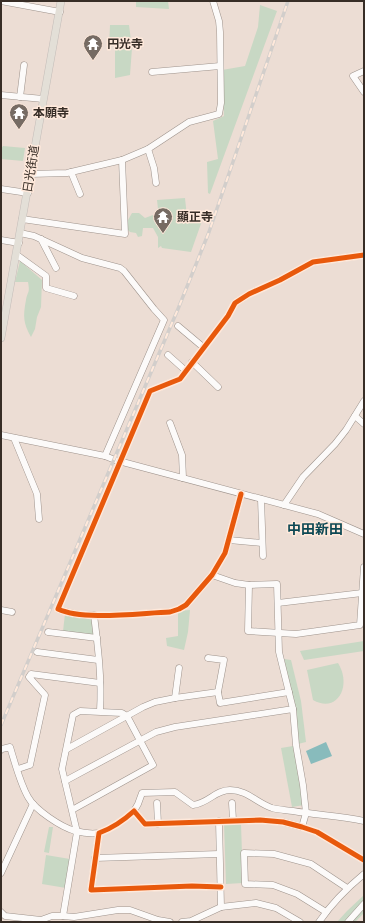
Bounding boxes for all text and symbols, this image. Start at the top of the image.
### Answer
temple icon: 円光寺 [82,33,104,61]
place label: 円光寺 [107,36,143,52]
temple icon: 本願寺 [8,102,30,130]
place label: 本願寺 [33,105,69,121]
street label: 日光街道 [19,144,43,194]
temple icon: 顯正寺 [152,206,174,234]
place label: 顯正寺 [177,209,213,225]
district label: 中田新田 [287,520,343,538]

